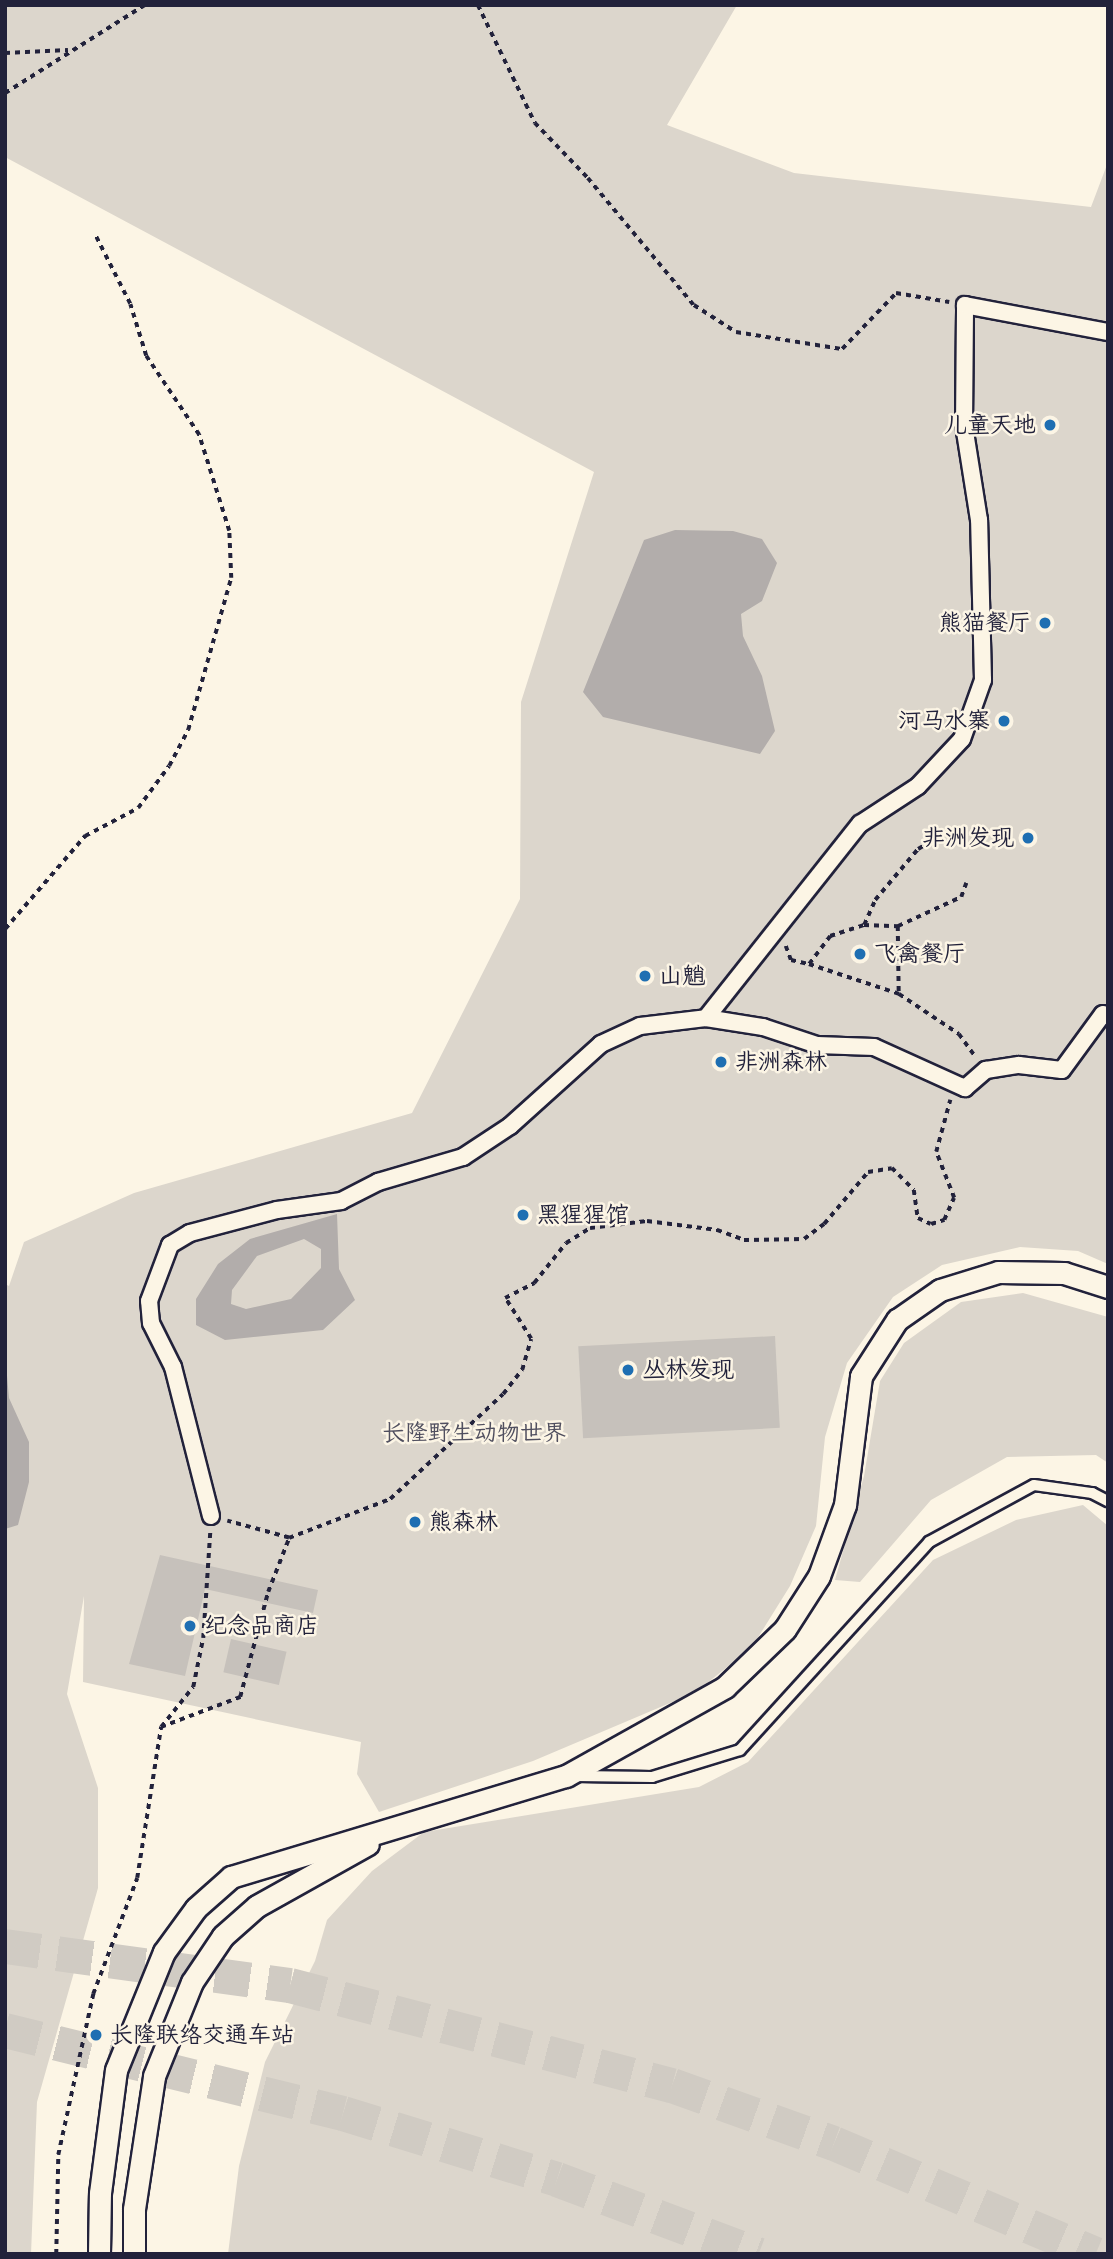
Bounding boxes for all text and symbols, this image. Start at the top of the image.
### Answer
place label: 儿童天地 [944,411,1036,439]
marker: 儿童天地 [1042,417,1058,433]
place label: 熊猫餐厅 [939,609,1031,637]
marker: 熊猫餐厅 [1037,615,1053,631]
place label: 河马水寨 [898,707,990,735]
marker: 河马水寨 [996,713,1012,729]
place label: 非洲发现 [922,824,1014,852]
marker: 非洲发现 [1020,830,1036,846]
place label: 飞禽餐厅 [874,940,966,968]
marker: 飞禽餐厅 [852,946,868,962]
place label: 山魈 [659,962,705,990]
marker: 山魈 [637,968,653,984]
place label: 非洲森林 [735,1048,827,1076]
marker: 非洲森林 [713,1054,729,1070]
place label: 黑猩猩馆 [537,1201,629,1229]
marker: 黑猩猩馆 [515,1207,531,1223]
place label: 丛林发现 [642,1356,734,1384]
marker: 丛林发现 [620,1362,636,1378]
park label: 长隆野生动物世界 [382,1419,566,1447]
place label: 熊森林 [429,1508,498,1536]
marker: 熊森林 [407,1514,423,1530]
place label: 纪念品商店 [204,1612,319,1640]
marker: 纪念品商店 [182,1618,198,1634]
place label: 长隆联络交通车站 [110,2021,294,2049]
marker: 长隆联络交通车站 [88,2027,104,2043]

